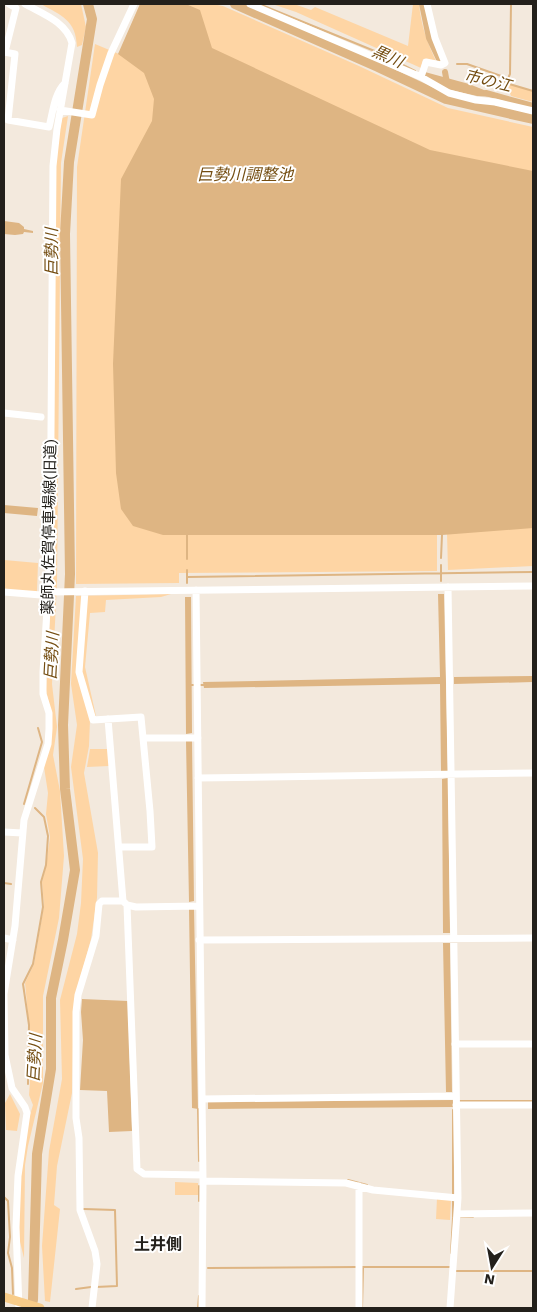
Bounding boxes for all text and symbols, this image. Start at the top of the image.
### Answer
water label: 黒川 [369,41,408,72]
water label: 市の江 [462,65,515,96]
water label: 巨勢川調整池 [197,165,295,184]
water label: 巨勢川 [42,226,61,276]
street label: 薬師丸佐賀停車場線(旧道) [38,439,60,615]
water label: 巨勢川 [41,630,62,680]
water label: 巨勢川 [24,1032,45,1082]
district label: 土井側 [134,1235,182,1254]
north arrow [467,1242,517,1292]
text: N [483,1271,496,1289]

